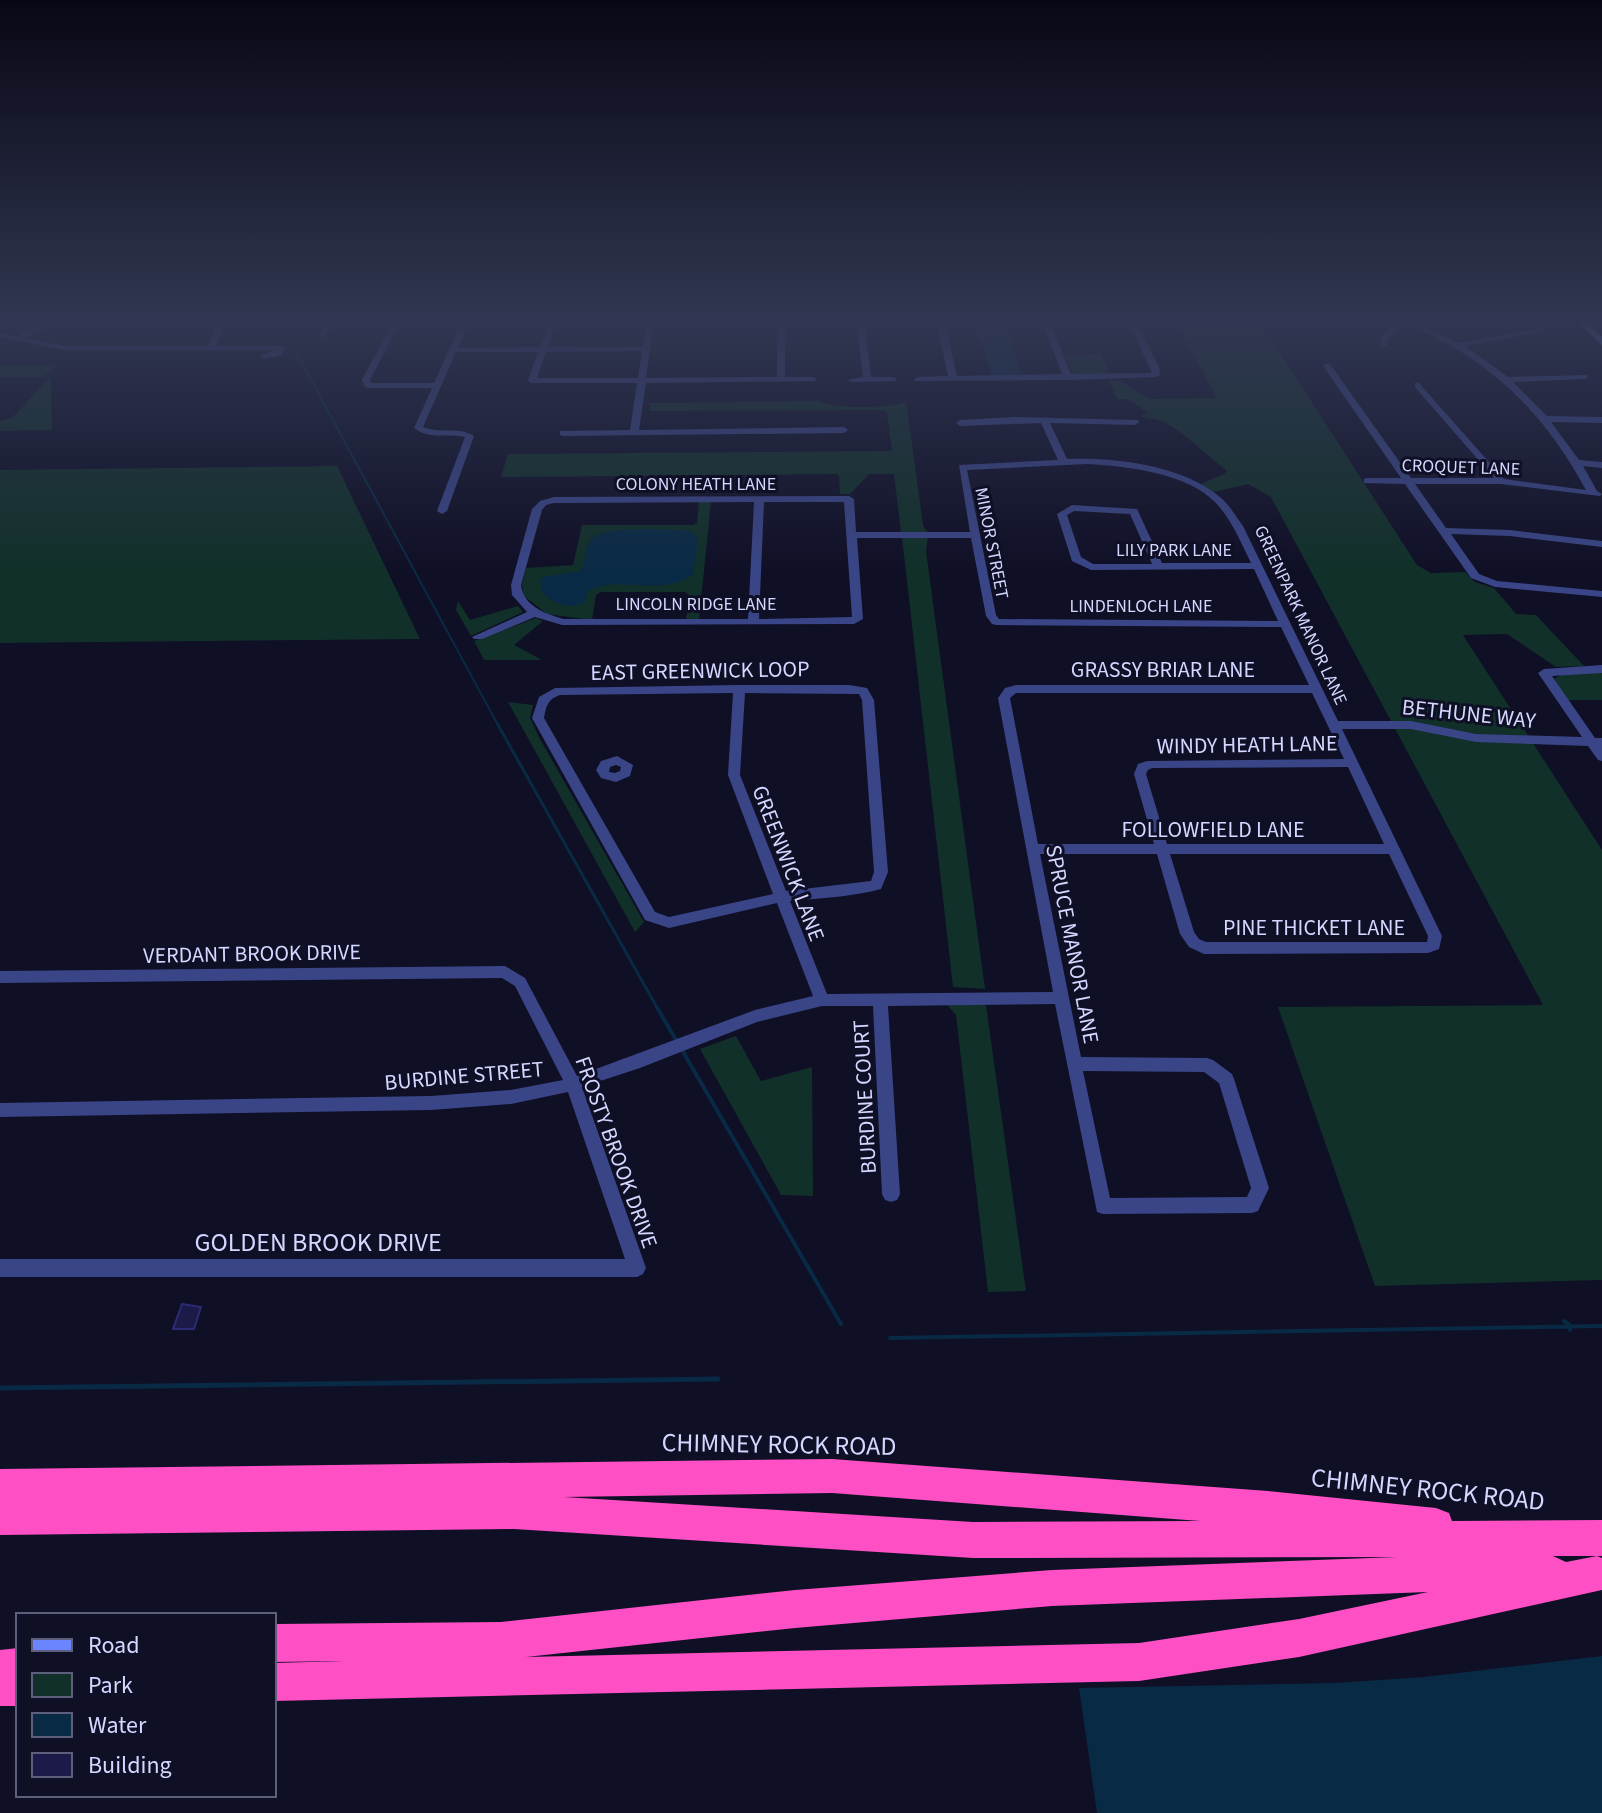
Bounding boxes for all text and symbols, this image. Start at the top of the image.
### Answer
street label: CROQUET LANE [1401,453,1521,482]
street label: COLONY HEATH LANE [616,472,776,497]
street label: MINOR STREET [968,485,1015,601]
street label: GREENPARK MANOR LANE [1248,521,1353,709]
street label: LILY PARK LANE [1116,538,1232,563]
street label: LINCOLN RIDGE LANE [616,592,776,617]
street label: LINDENLOCH LANE [1070,594,1212,619]
street label: EAST GREENWICK LOOP [590,653,810,689]
street label: GRASSY BRIAR LANE [1071,654,1255,686]
street label: BETHUNE WAY [1400,691,1538,737]
street label: WINDY HEATH LANE [1156,727,1338,763]
street label: GREENWICK LANE [744,781,833,946]
street label: FOLLOWFIELD LANE [1121,814,1305,846]
street label: SPRUCE MANOR LANE [1037,842,1107,1046]
street label: PINE THICKET LANE [1223,912,1405,944]
street label: VERDANT BROOK DRIVE [143,936,361,972]
street label: BURDINE COURT [845,1019,885,1175]
street label: FROSTY BROOK DRIVE [566,1052,666,1253]
street label: BURDINE STREET [383,1053,545,1099]
street label: GOLDEN BROOK DRIVE [194,1224,442,1261]
street label: CHIMNEY ROCK ROAD [661,1424,897,1465]
street label: CHIMNEY ROCK ROAD [1309,1459,1547,1520]
legend [16,1613,276,1797]
text: Road [88,1628,140,1663]
text: Park [88,1668,133,1703]
text: Water [88,1708,147,1743]
text: Building [88,1748,172,1783]

